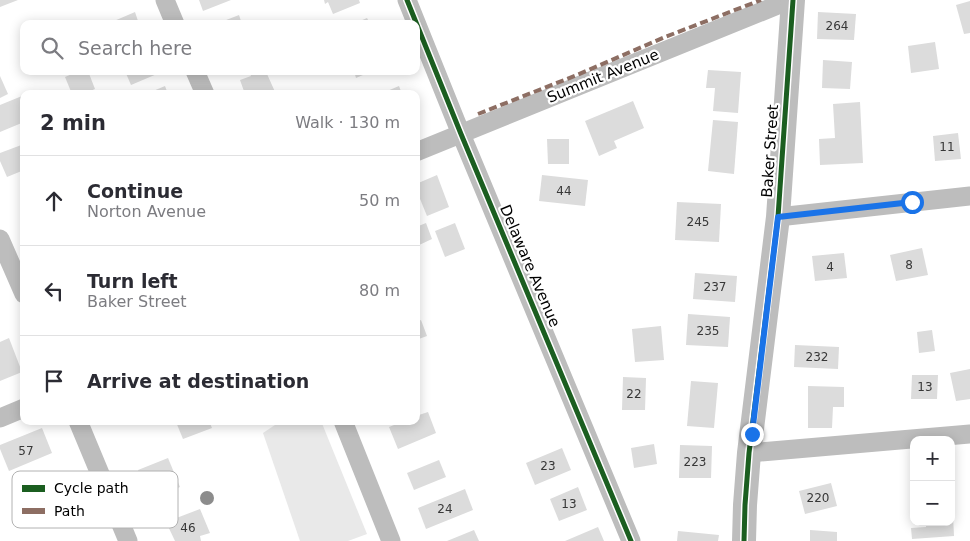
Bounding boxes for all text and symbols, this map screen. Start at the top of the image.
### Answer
house number: 264 [826,19,848,33]
search box [20,20,420,75]
icon: search [38,34,66,62]
text: Search here [78,37,192,59]
street label: Summit Avenue [545,45,661,107]
street label: Baker Street [758,104,782,198]
text: 2 min [40,111,106,135]
text: Walk · 130 m [295,113,400,132]
house number: 11 [939,140,955,154]
text: Continue [87,180,183,202]
house number: 44 [556,184,572,198]
icon: ahead [40,187,68,215]
text: 50 m [359,191,400,210]
route start [901,191,924,214]
text: Norton Avenue [87,202,206,221]
street label: Delaware Avenue [496,202,564,330]
house number: 245 [687,215,709,229]
house number: 8 [905,258,913,272]
house number: 4 [826,260,834,274]
text: Turn left [87,270,178,292]
icon: left [40,277,68,305]
house number: 237 [704,280,726,294]
text: 80 m [359,281,400,300]
text: Baker Street [87,292,187,311]
house number: 235 [697,324,719,338]
house number: 232 [806,350,828,364]
icon: arrive [40,367,68,395]
text: Arrive at destination [87,370,309,392]
house number: 13 [917,380,933,394]
house number: 22 [626,387,642,401]
route end [741,423,764,446]
map controls [910,436,955,526]
button: + [910,436,955,481]
house number: 57 [18,444,34,458]
house number: 223 [684,455,706,469]
house number: 23 [540,459,556,473]
legend [12,471,178,528]
text: Cycle path [54,480,129,496]
button: − [910,481,955,526]
house number: 220 [807,491,829,505]
house number: 13 [561,497,577,511]
house number: 24 [437,502,453,516]
text: Path [54,503,85,519]
house number: 46 [180,521,196,535]

